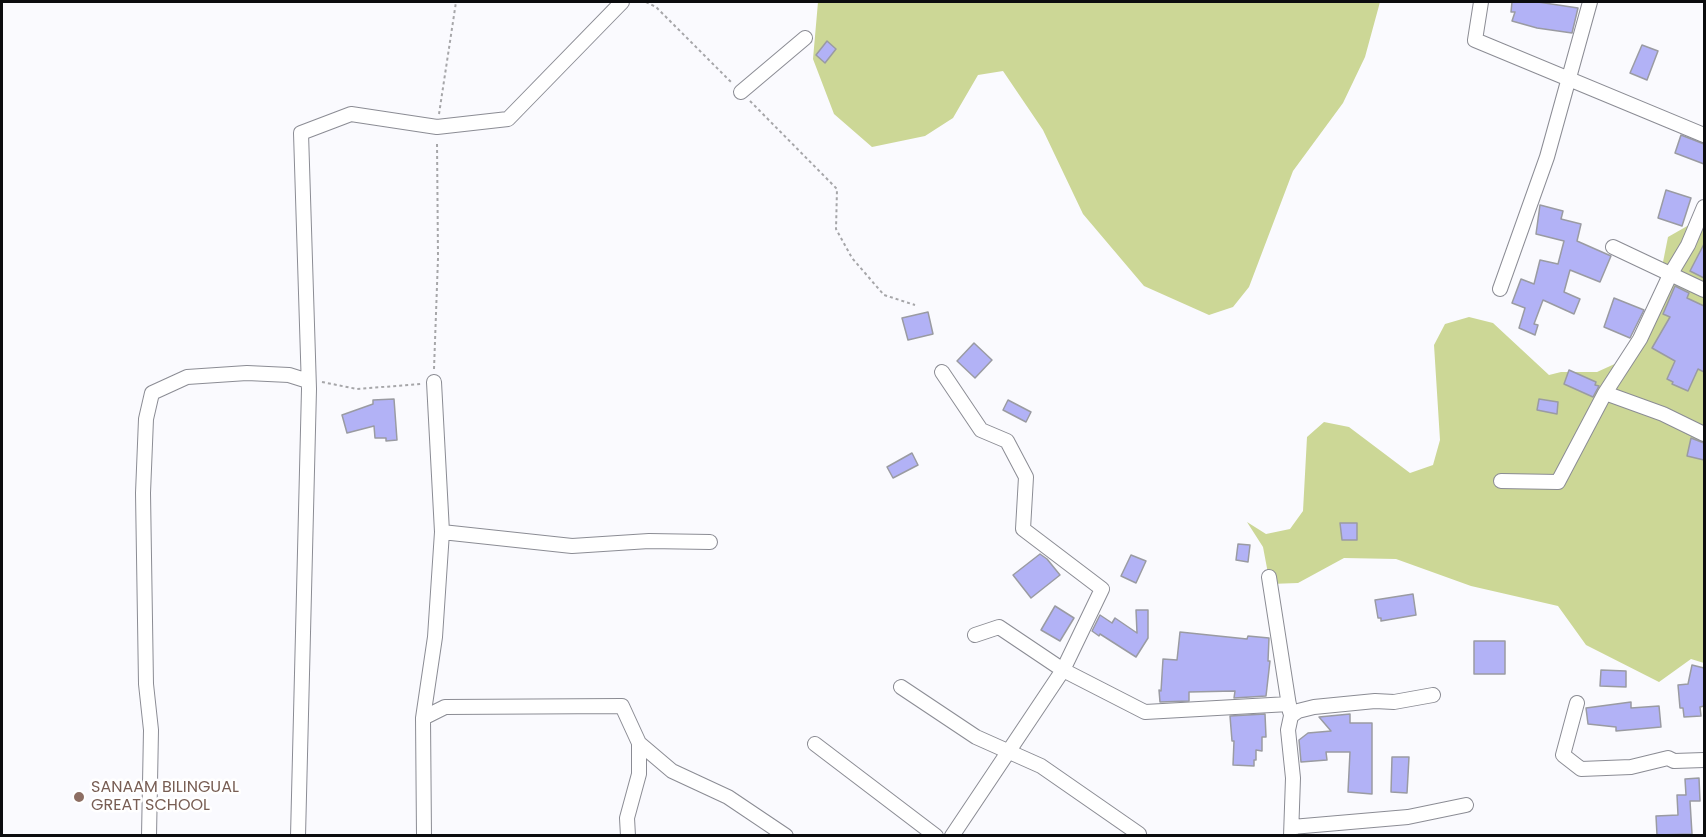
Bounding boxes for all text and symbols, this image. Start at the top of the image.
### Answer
place label: SANAAM BILINGUAL GREAT SCHOOL [91,778,239,816]
marker: SANAAM BILINGUAL GREAT SCHOOL [72,790,86,804]

